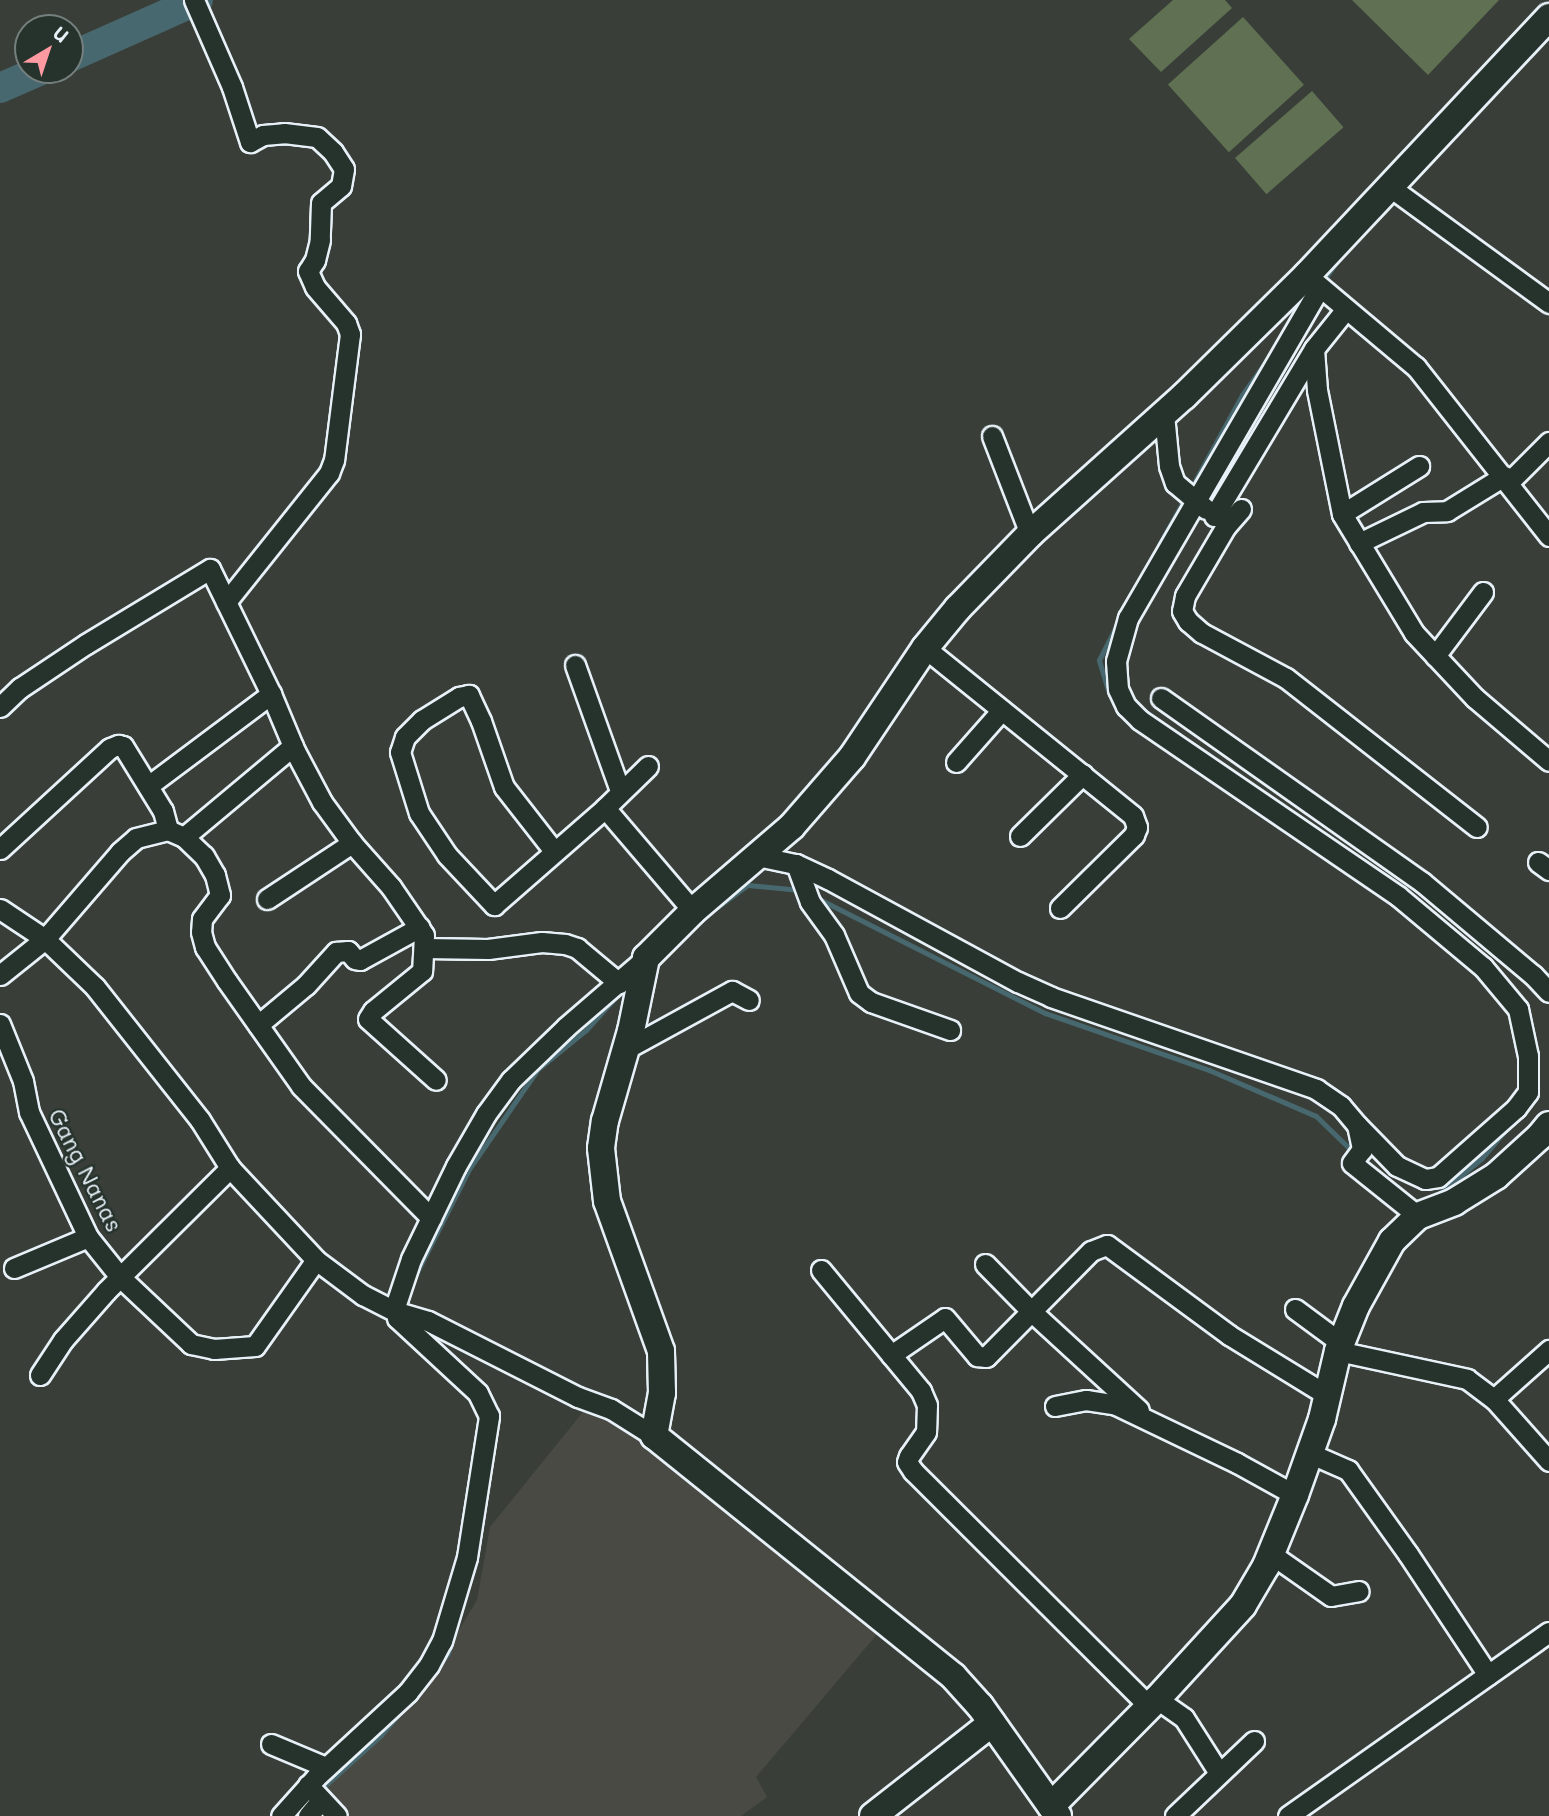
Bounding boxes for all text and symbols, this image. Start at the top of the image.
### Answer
north arrow [14,14,84,84]
text: U [48,20,74,48]
street label: Gang Nanas [43,1104,129,1236]

